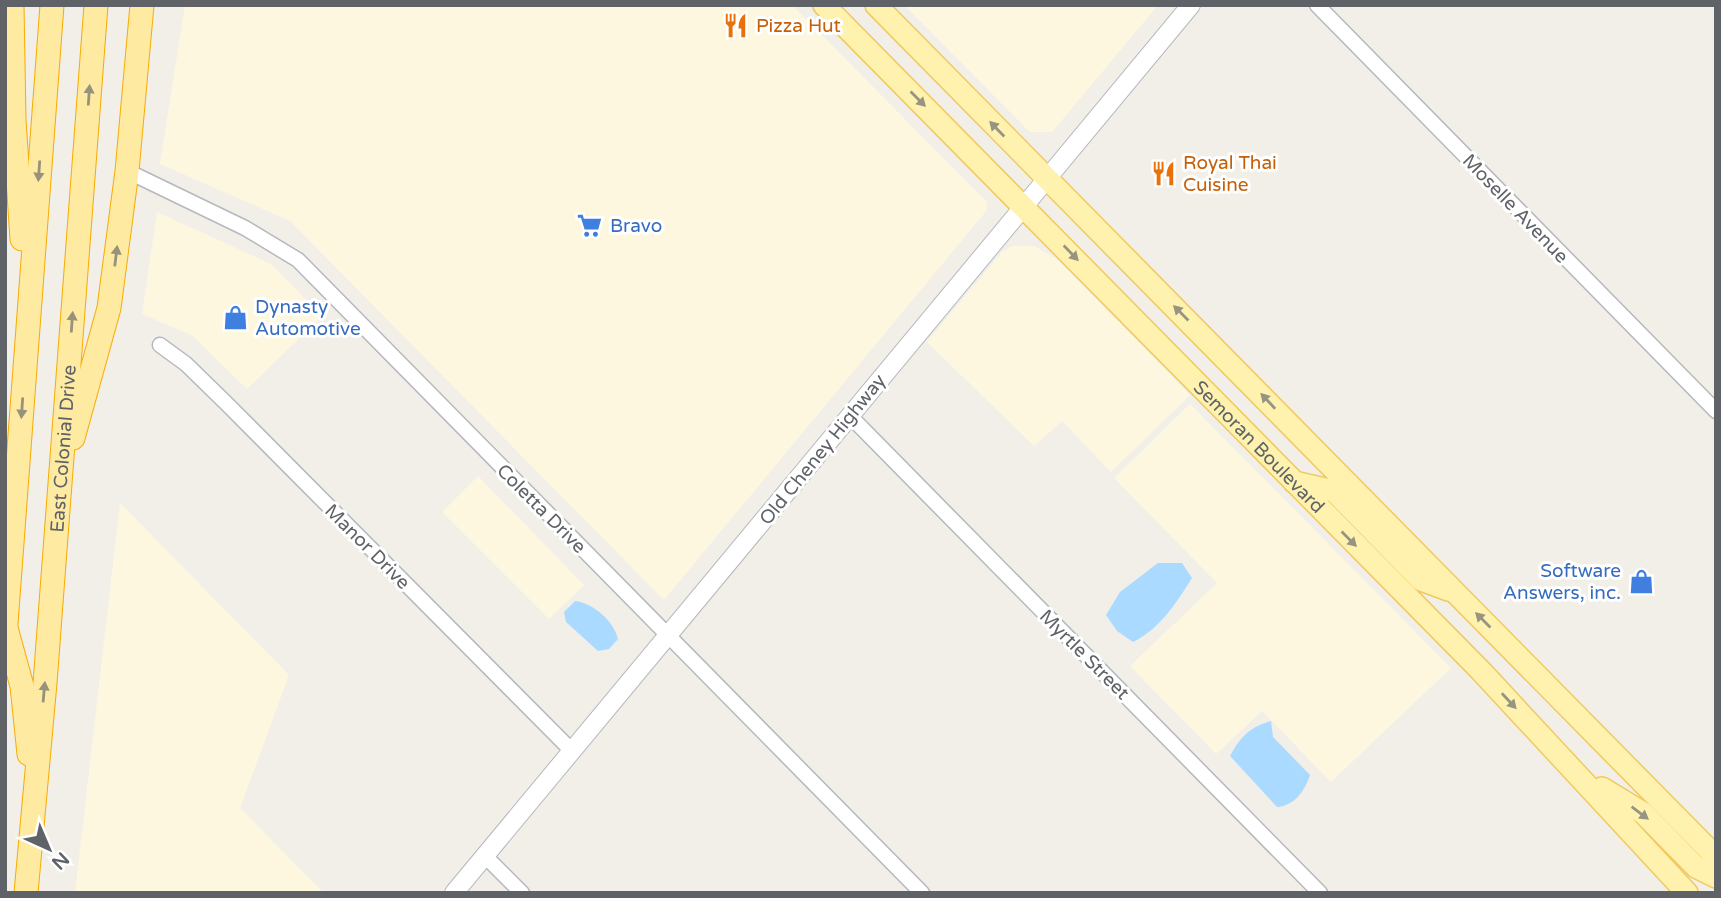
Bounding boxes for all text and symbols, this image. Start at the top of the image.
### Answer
restaurant icon: Pizza Hut [722,11,750,39]
place label: Pizza Hut [756,15,841,37]
one-way arrow [84,84,95,106]
one-way arrow [910,90,926,107]
one-way arrow [989,121,1005,138]
street label: Moselle Avenue [1458,150,1573,268]
place label: Royal Thai Cuisine [1183,152,1277,196]
restaurant icon: Royal Thai Cuisine [1149,159,1177,187]
one-way arrow [33,160,44,182]
supermarket icon: Bravo [576,211,604,239]
place label: Bravo [610,215,662,237]
one-way arrow [111,244,122,266]
one-way arrow [1062,244,1078,261]
place label: Dynasty Automotive [255,296,361,340]
shop icon: Dynasty Automotive [221,303,249,331]
one-way arrow [1172,304,1189,321]
one-way arrow [67,311,78,333]
street label: East Colonial Drive [46,364,81,533]
street label: Old Cheney Highway [755,370,890,530]
street label: Semoran Boulevard [1189,376,1329,518]
one-way arrow [1259,393,1276,410]
one-way arrow [16,397,27,419]
street label: Coletta Drive [492,460,590,558]
street label: Manor Drive [320,500,414,594]
one-way arrow [1341,530,1358,547]
place label: Software Answers, inc. [1503,560,1621,604]
shop icon: Software Answers, inc. [1627,567,1655,595]
street label: Myrtle Street [1035,605,1134,704]
one-way arrow [1474,612,1491,629]
one-way arrow [39,681,50,703]
one-way arrow [1500,692,1516,709]
one-way arrow [1631,805,1649,819]
north arrow [14,814,84,884]
text: N [47,847,73,874]

